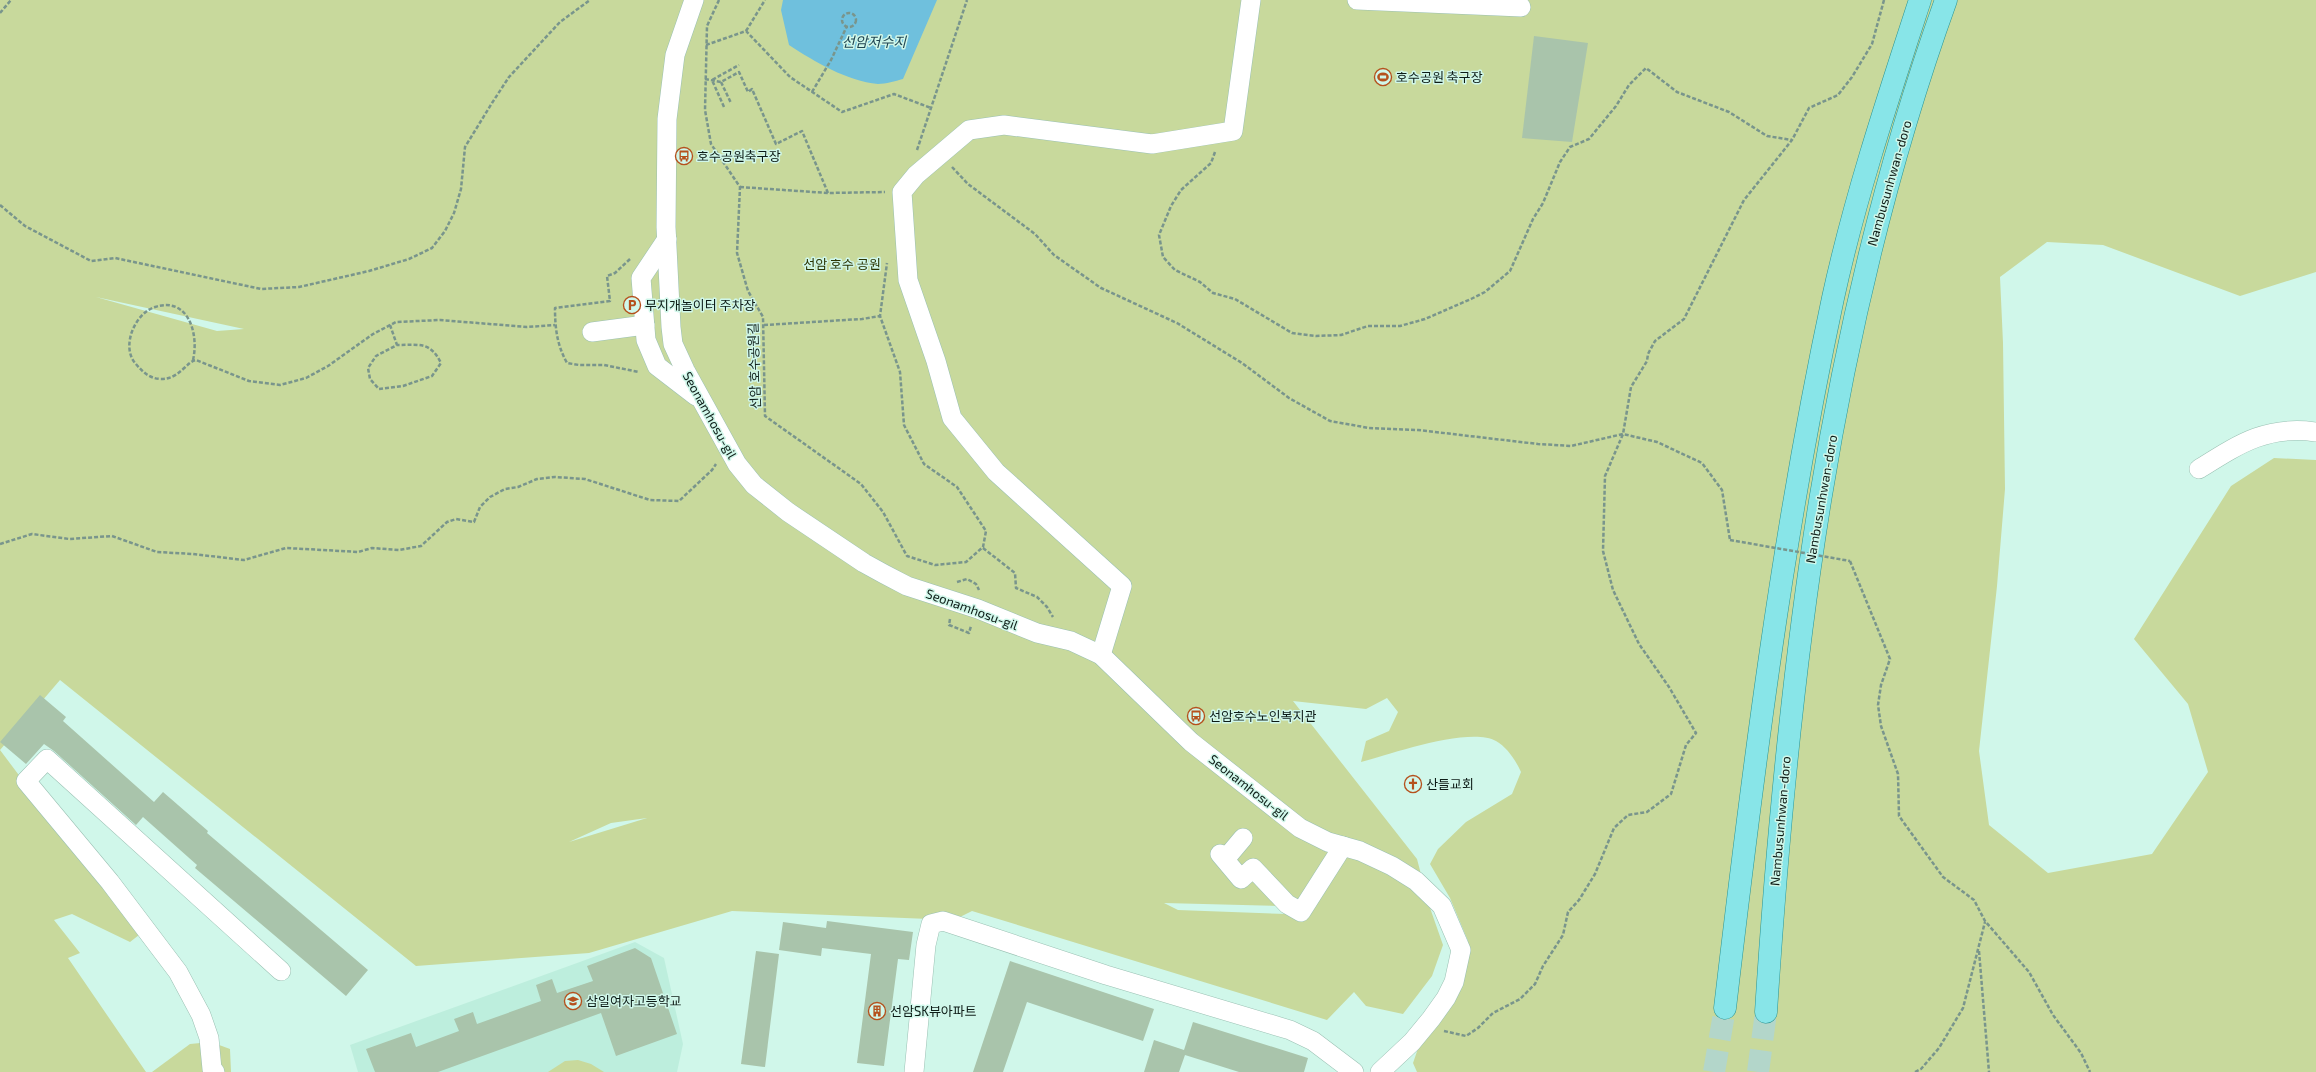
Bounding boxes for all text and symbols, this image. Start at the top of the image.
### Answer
water label: 선암저수지 [842,33,907,50]
sports icon: 호수공원 축구장 [1373,67,1393,87]
place label: 호수공원 축구장 [1396,69,1483,85]
street label: Nambusunhwan-doro [1863,118,1915,248]
bus stop icon: 호수공원축구장 [674,146,694,166]
place label: 호수공원축구장 [697,148,781,164]
park label: 선암 호수 공원 [803,256,881,272]
parking icon: 무지개놀이터 주차장 [622,295,642,315]
place label: 무지개놀이터 주차장 [645,297,756,313]
street label: 선암 호수공원길 [744,322,764,410]
street label: Seonamhosu-gil [680,369,741,461]
street label: Nambusunhwan-doro [1802,434,1840,564]
street label: Seonamhosu-gil [924,585,1020,633]
bus stop icon: 선암호수노인복지관 [1186,706,1206,726]
place label: 선암호수노인복지관 [1209,708,1317,724]
street label: Seonamhosu-gil [1206,751,1292,823]
street label: Nambusunhwan-doro [1766,756,1794,886]
church icon: 산들교회 [1403,774,1423,794]
place label: 산들교회 [1426,776,1474,792]
school or university icon: 삼일여자고등학교 [563,991,583,1011]
place label: 삼일여자고등학교 [586,993,682,1009]
building icon: 선암SK뷰아파트 [867,1001,887,1021]
place label: 선암SK뷰아파트 [890,1003,977,1019]

